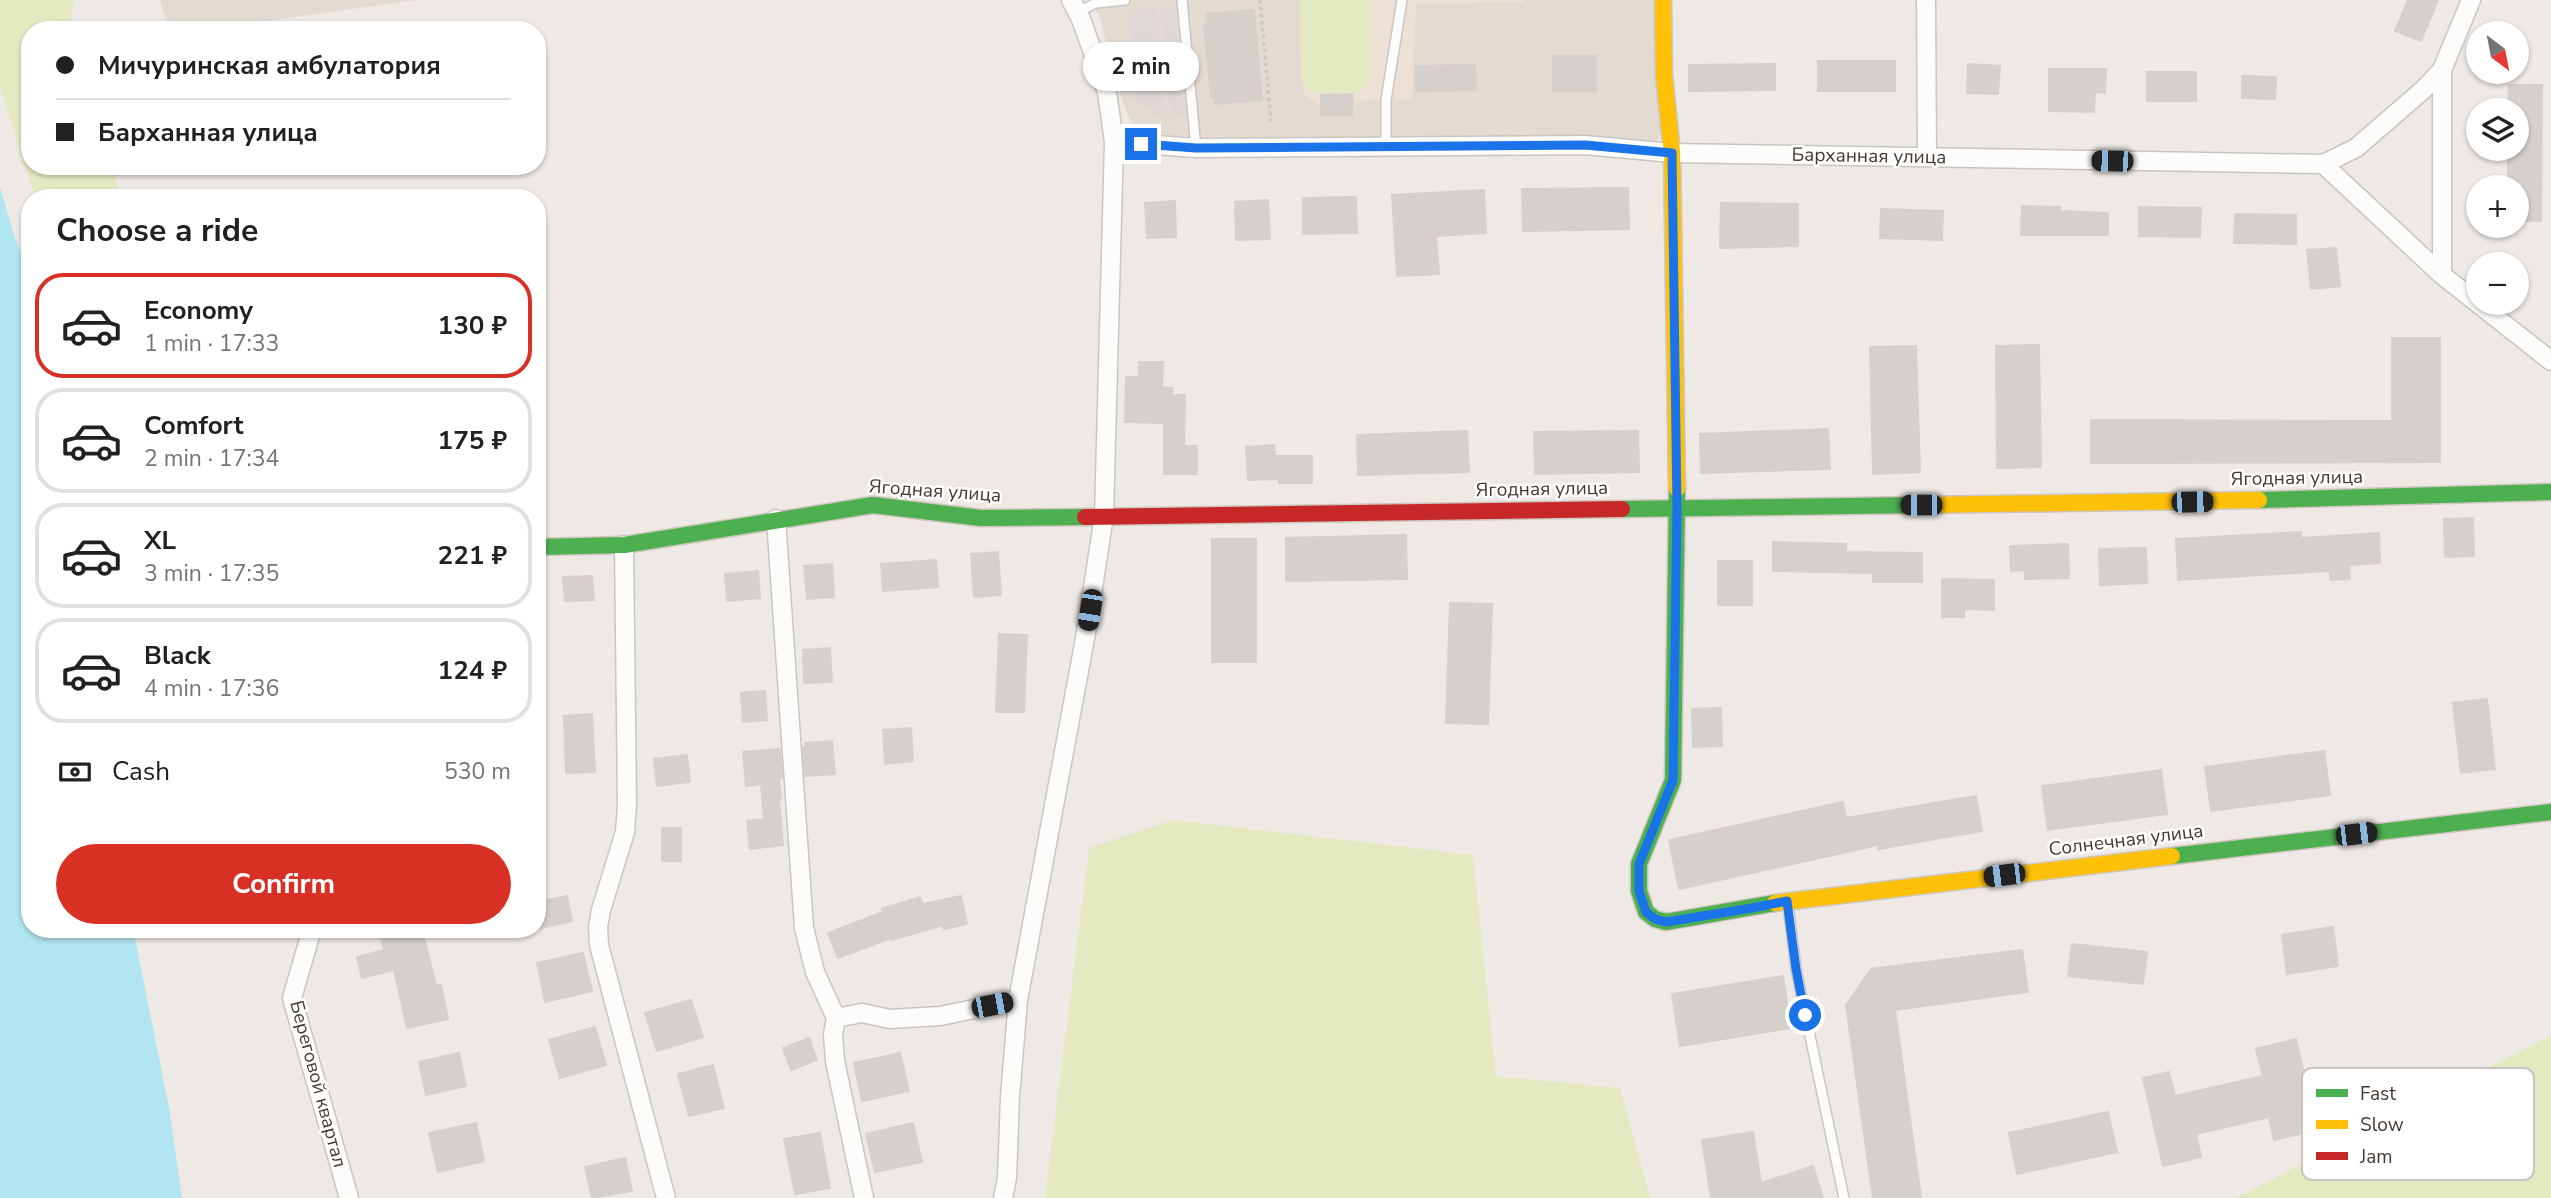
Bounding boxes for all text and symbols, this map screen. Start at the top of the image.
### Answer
north arrow [2466,21,2529,84]
map controls [2466,21,2529,315]
callout: 2 min [1083,43,1199,92]
text: Мичуринская амбулатория [98,48,441,83]
text: 2 min [1111,51,1171,82]
button: layers [2466,98,2529,161]
text: Барханная улица [98,115,318,150]
route end [1125,128,1157,160]
street label: Барханная улица [1791,142,1947,170]
car [2091,150,2134,172]
button: + [2466,175,2529,238]
text: Choose a ride [56,209,258,252]
button: − [2466,252,2529,315]
text: Economy [144,293,253,328]
icon: car [60,294,123,357]
text: 130 ₽ [438,308,507,343]
text: 1 min · 17:33 [144,328,279,359]
text: Comfort [144,408,244,443]
icon: car [60,409,123,472]
text: 175 ₽ [438,423,507,458]
text: 2 min · 17:34 [144,443,279,474]
street label: Ягодная улица [2231,464,2363,492]
street label: Ягодная улица [868,473,1002,509]
street label: Ягодная улица [1476,475,1608,503]
car [2171,491,2214,513]
car [1901,495,1943,516]
text: XL [144,523,176,558]
icon: car [60,524,123,587]
text: 221 ₽ [438,538,507,573]
text: 3 min · 17:35 [144,558,279,589]
car [1077,588,1104,632]
text: Black [144,638,211,673]
icon: car [60,639,123,702]
text: 124 ₽ [438,653,507,688]
text: 4 min · 17:36 [144,673,279,704]
icon: cash [56,753,94,791]
text: Cash [112,754,170,789]
text: 530 m [444,756,511,787]
street label: Солнечная улица [2047,818,2205,862]
car [2334,821,2379,847]
button: Confirm [56,844,511,924]
car [1982,862,2027,888]
car [970,991,1015,1019]
street label: Береговой квартал [283,998,353,1170]
route start [1789,999,1821,1031]
legend [2302,1068,2534,1180]
text: Fast [2360,1081,2396,1107]
text: Slow [2360,1112,2404,1138]
text: Jam [2359,1144,2393,1170]

